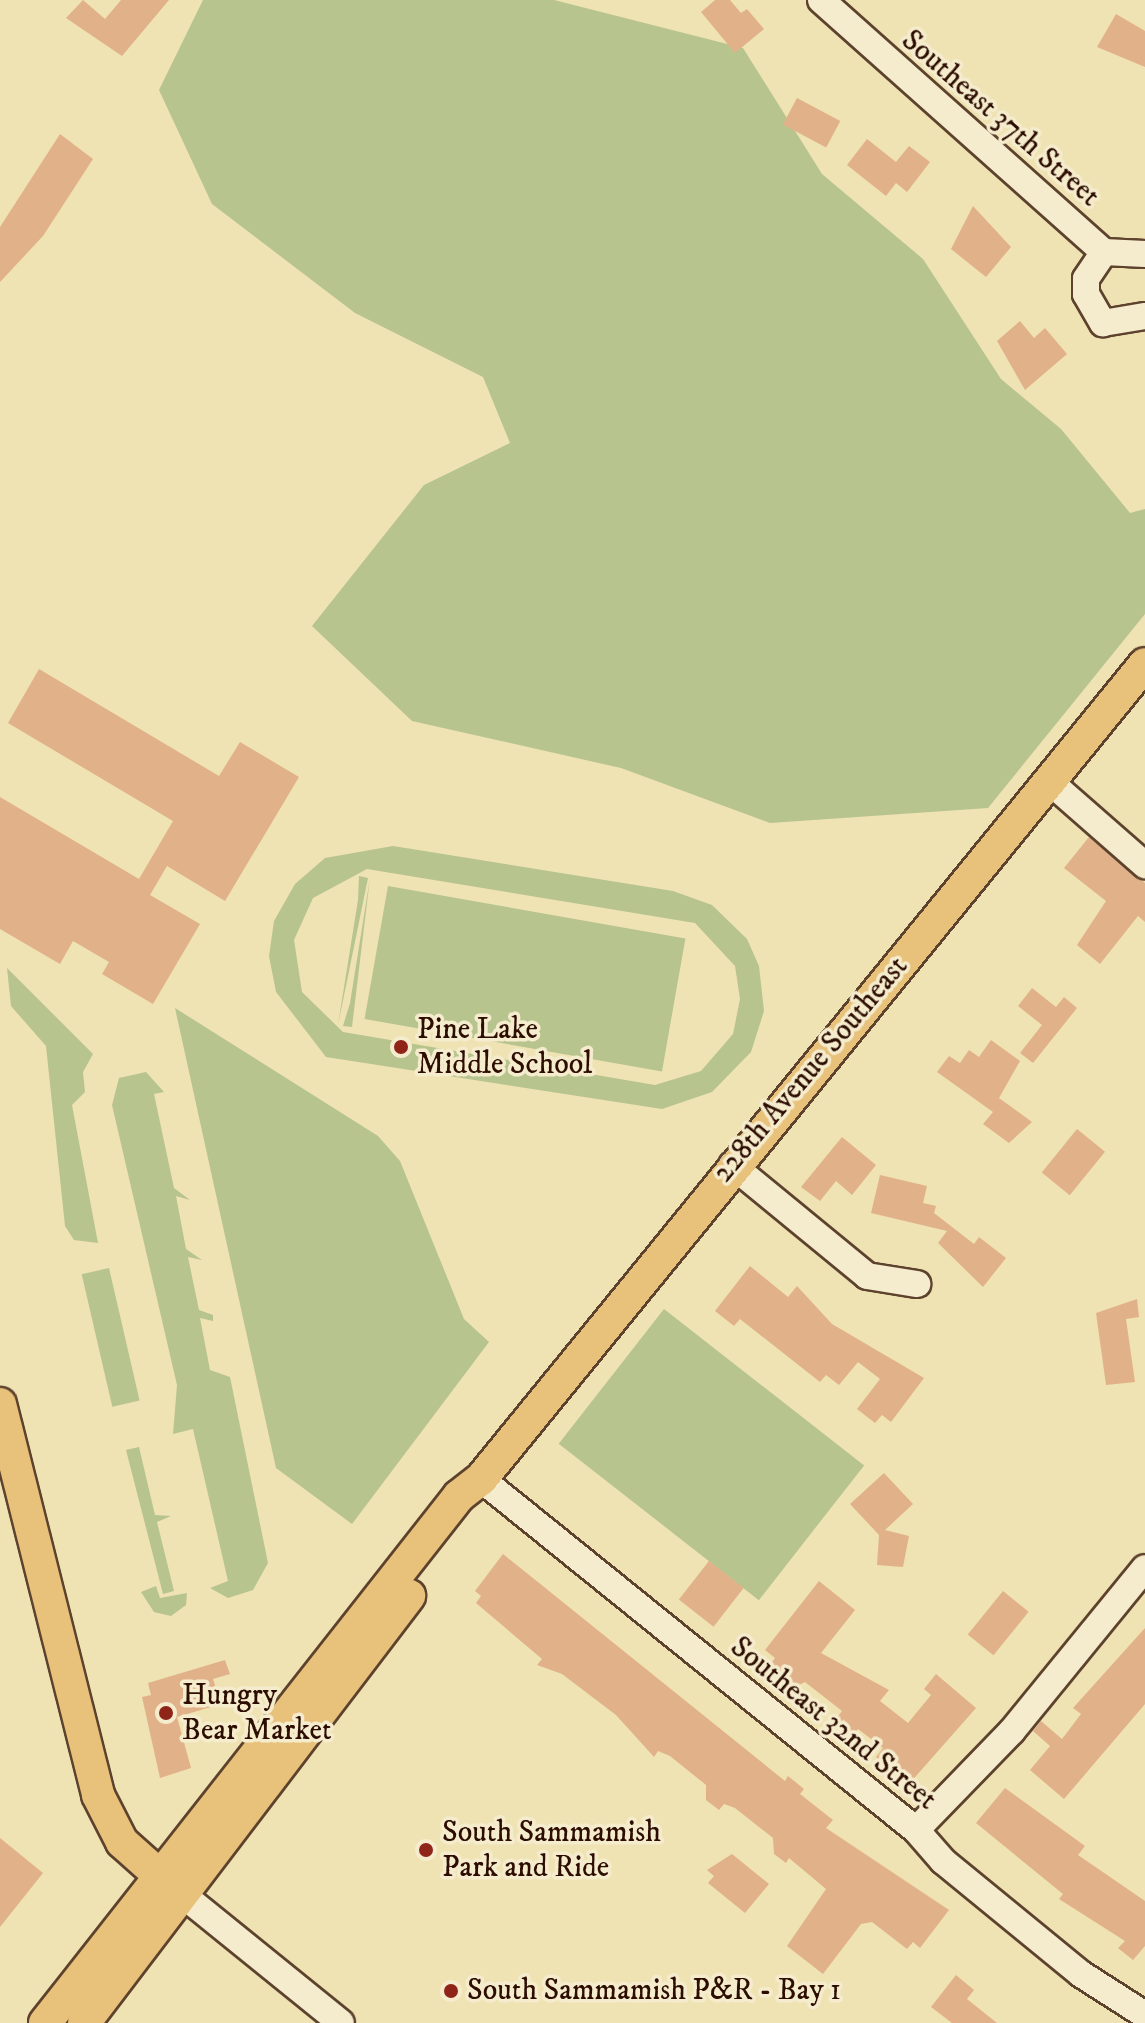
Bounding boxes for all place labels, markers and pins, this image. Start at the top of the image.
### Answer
place label: Pine Lake Middle School [417,1012,592,1082]
marker: Pine Lake Middle School [392,1038,410,1056]
place label: Hungry Bear Market [182,1678,332,1748]
marker: Hungry Bear Market [157,1704,175,1722]
place label: South Sammamish Park and Ride [442,1815,661,1886]
marker: South Sammamish Park and Ride [417,1841,435,1859]
place label: South Sammamish P&R - Bay 1 [467,1973,841,2009]
marker: South Sammamish P&R - Bay 1 [442,1982,460,2000]

